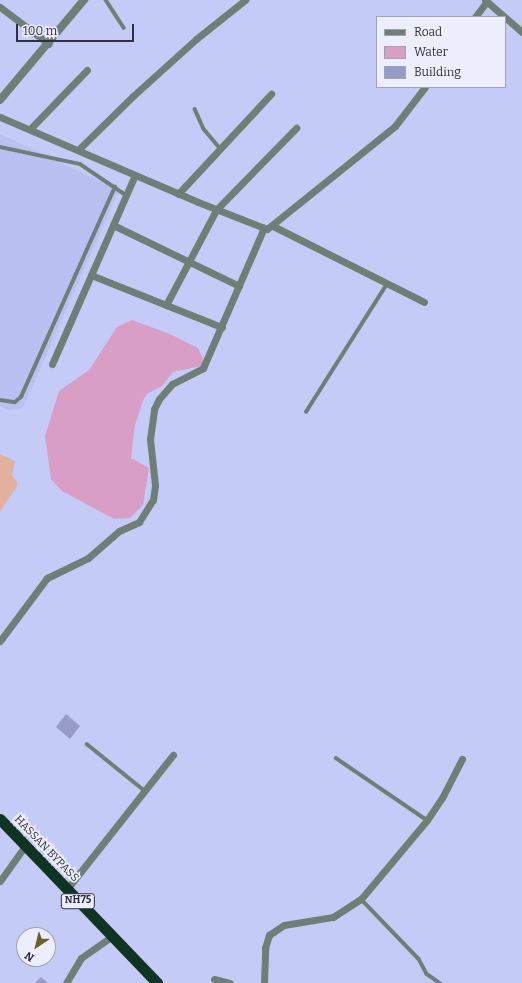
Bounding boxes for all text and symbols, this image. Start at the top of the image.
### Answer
scale bar [18,16,136,42]
legend [376,16,506,88]
text: 100 m [23,24,57,38]
text: Road [414,25,442,39]
text: Water [414,45,448,59]
text: Building [414,65,461,79]
street label: HASSAN BYPASS [11,813,81,885]
road number: NH75 [60,893,96,909]
north arrow [16,927,56,967]
text: N [22,949,37,964]

